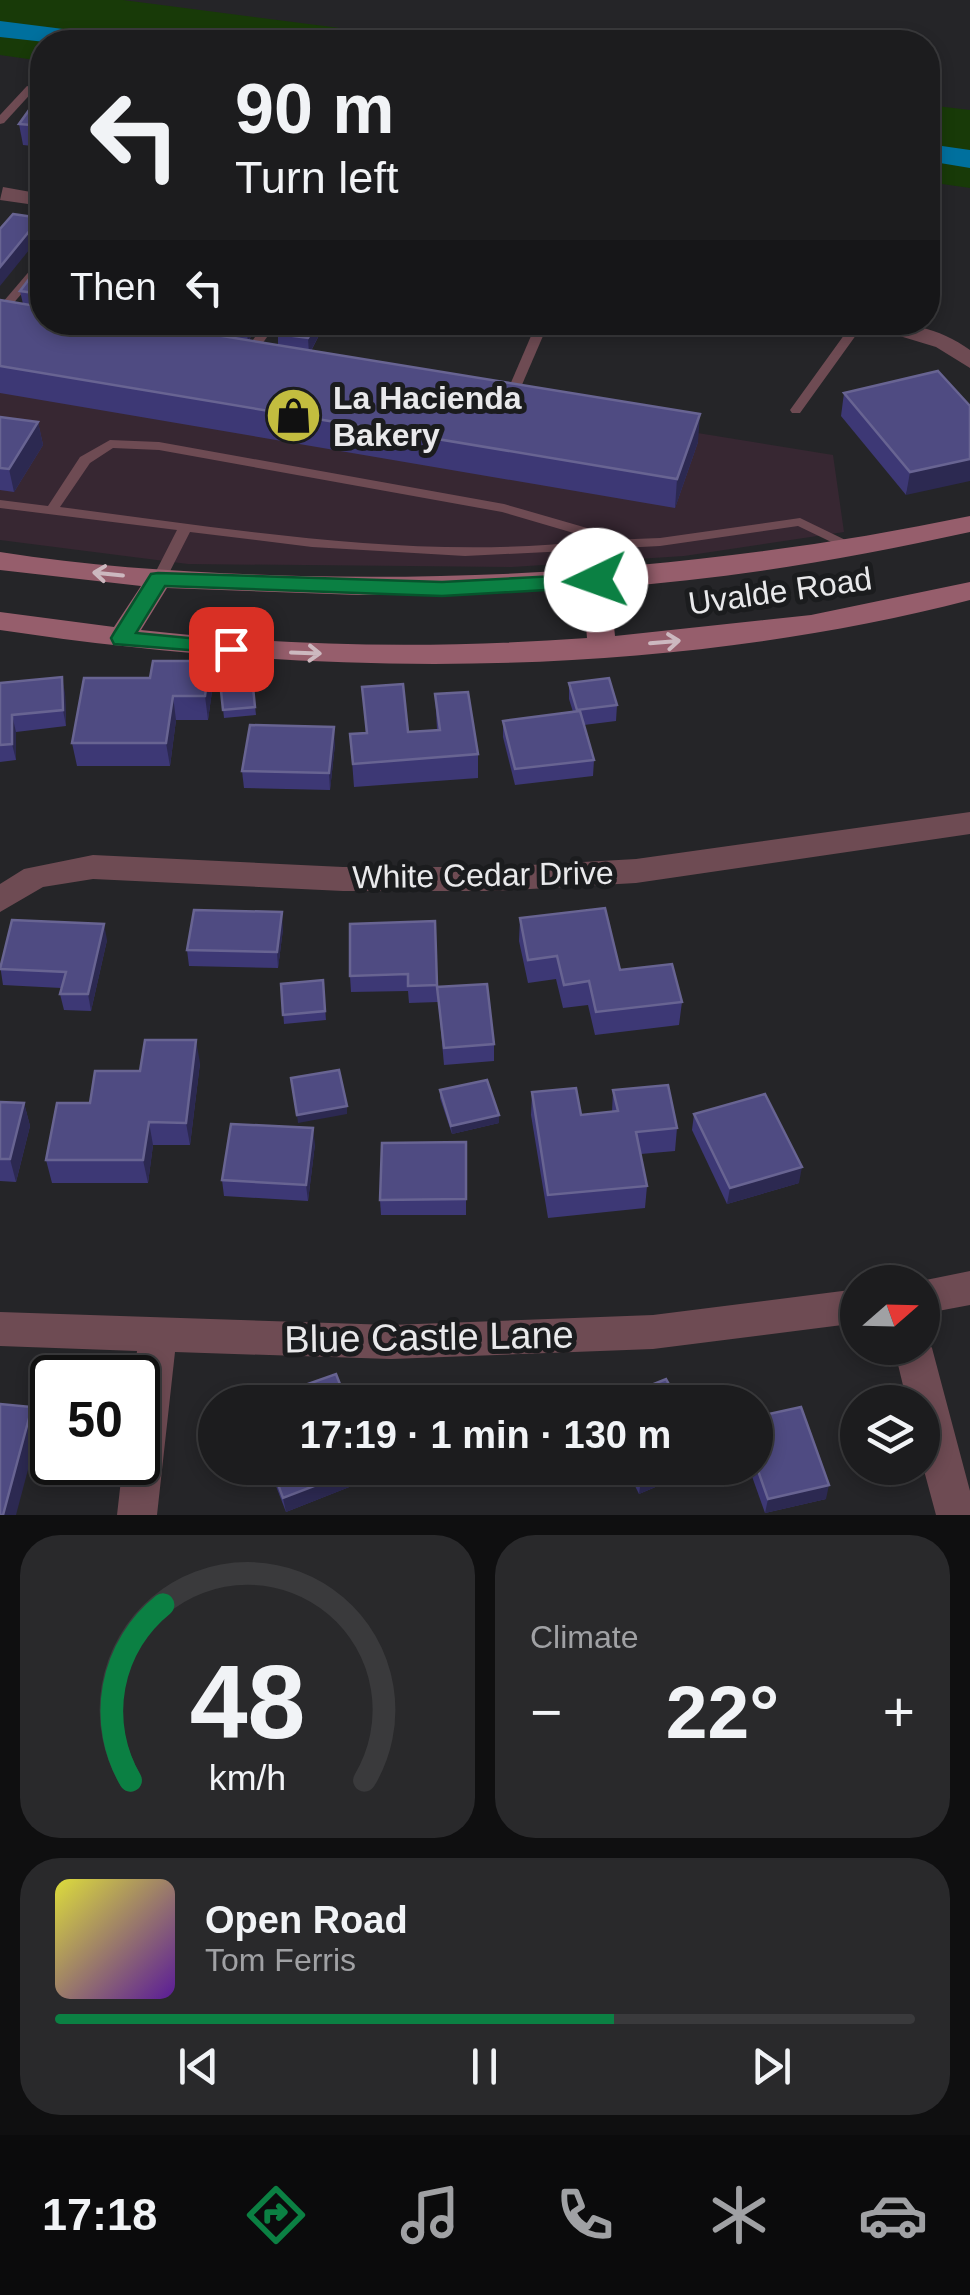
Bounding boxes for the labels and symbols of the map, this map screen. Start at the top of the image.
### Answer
place label: La Hacienda Bakery [333,380,522,453]
shop icon: La Hacienda Bakery [264,386,324,446]
position arrow [544,528,648,632]
street label: Uvalde Road [686,560,874,622]
one-way arrow [92,564,125,583]
pin [189,607,274,692]
one-way arrow [648,632,681,651]
one-way arrow [289,644,321,663]
street label: White Cedar Drive [352,855,614,895]
north arrow [840,1265,940,1365]
street label: Blue Castle Lane [284,1313,574,1361]
speed limit sign: 50 [30,1355,160,1485]

